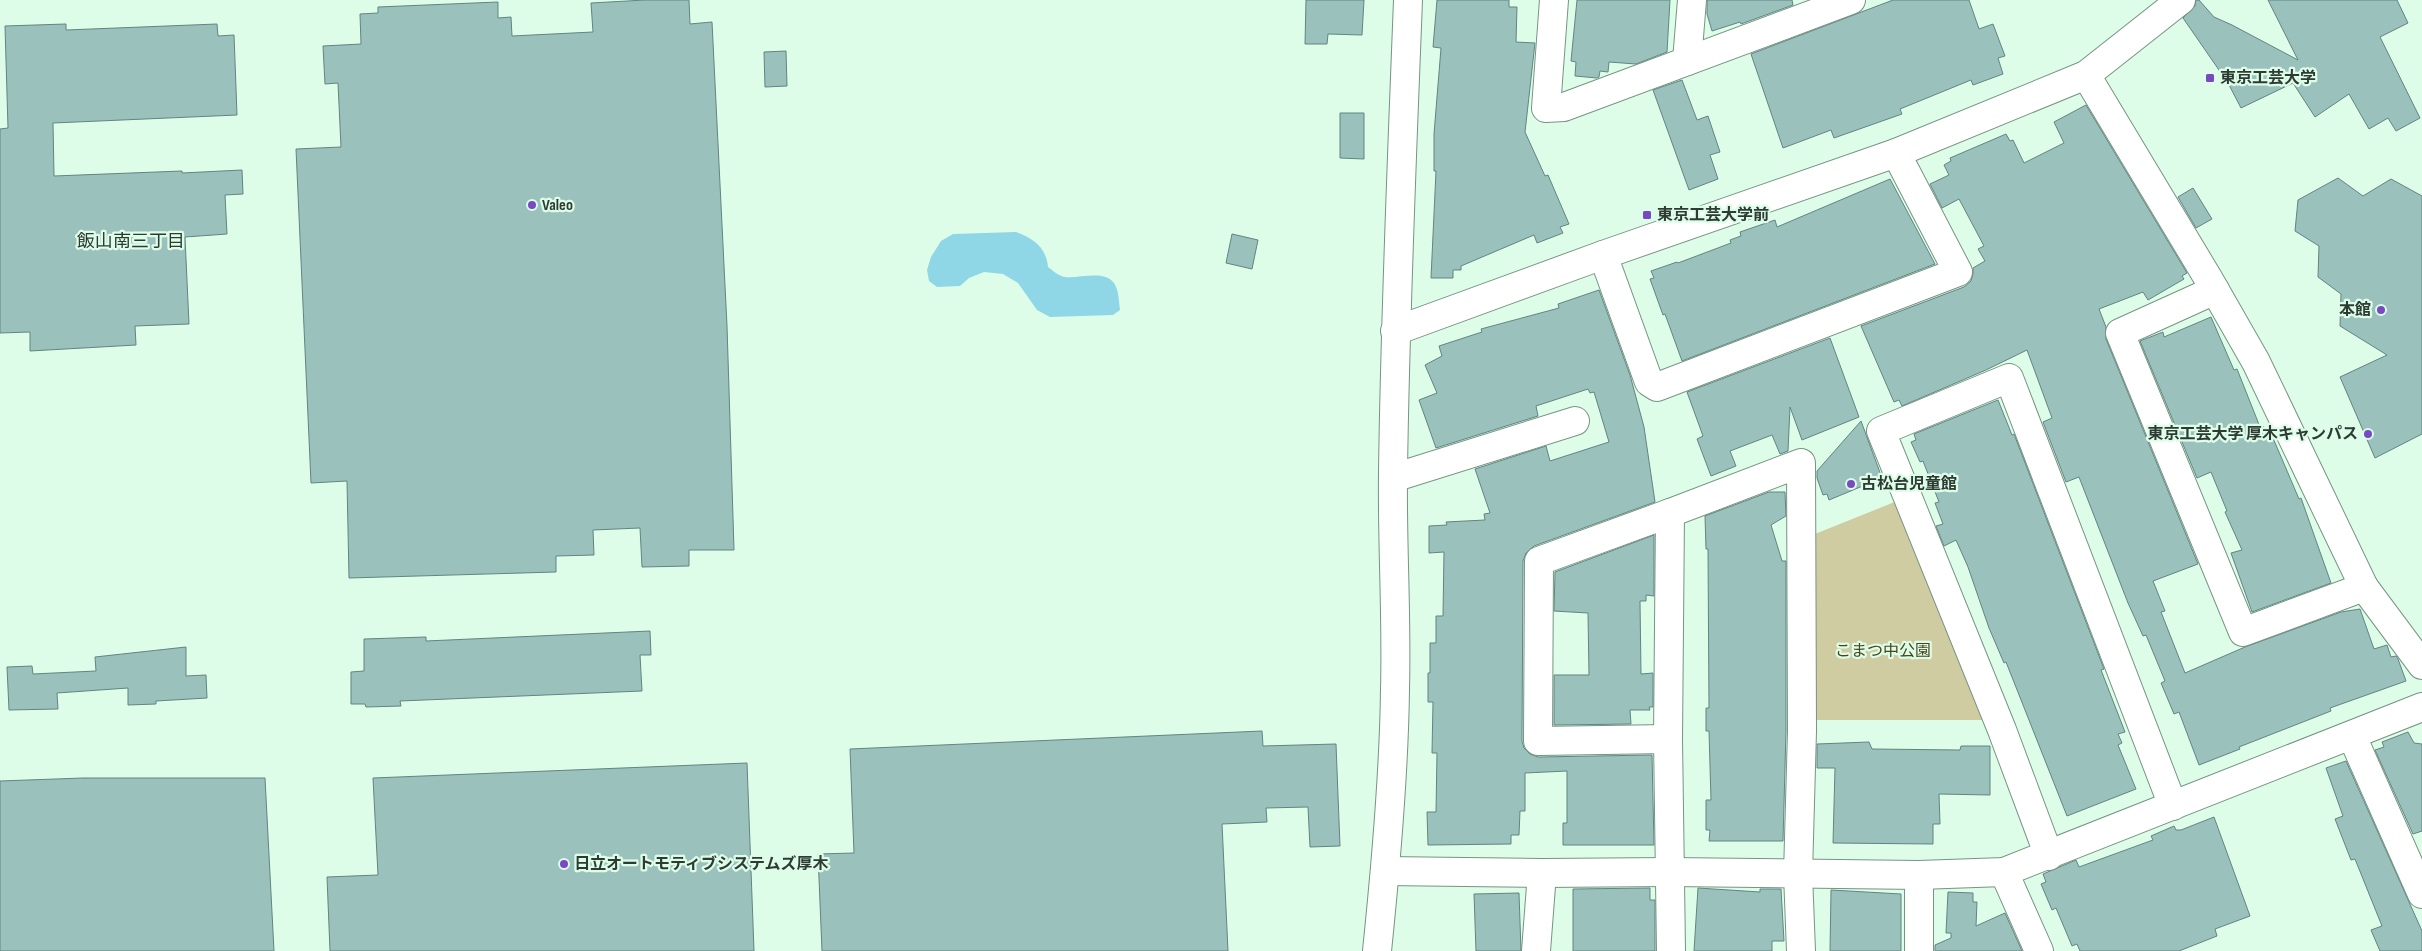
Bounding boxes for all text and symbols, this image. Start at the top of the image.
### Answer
place label: 東京工芸大学 [2220,69,2316,88]
marker: 東京工芸大学 [2204,72,2216,84]
place label: Valeo [542,196,573,215]
marker: Valeo [526,199,538,211]
place label: 東京工芸大学前 [1657,206,1769,225]
marker: 東京工芸大学前 [1641,209,1653,221]
district label: 飯山南三丁目 [77,231,185,252]
place label: 本館 [2339,301,2371,320]
marker: 本館 [2375,304,2387,316]
place label: 東京工芸大学 厚木キャンパス [2148,425,2358,444]
marker: 東京工芸大学 厚木キャンパス [2362,428,2374,440]
place label: 古松台児童館 [1861,475,1957,494]
marker: 古松台児童館 [1845,478,1857,490]
park label: こまつ中公園 [1835,642,1931,661]
place label: 日立オートモティブシステムズ厚木 [574,855,829,874]
marker: 日立オートモティブシステムズ厚木 [558,858,570,870]

